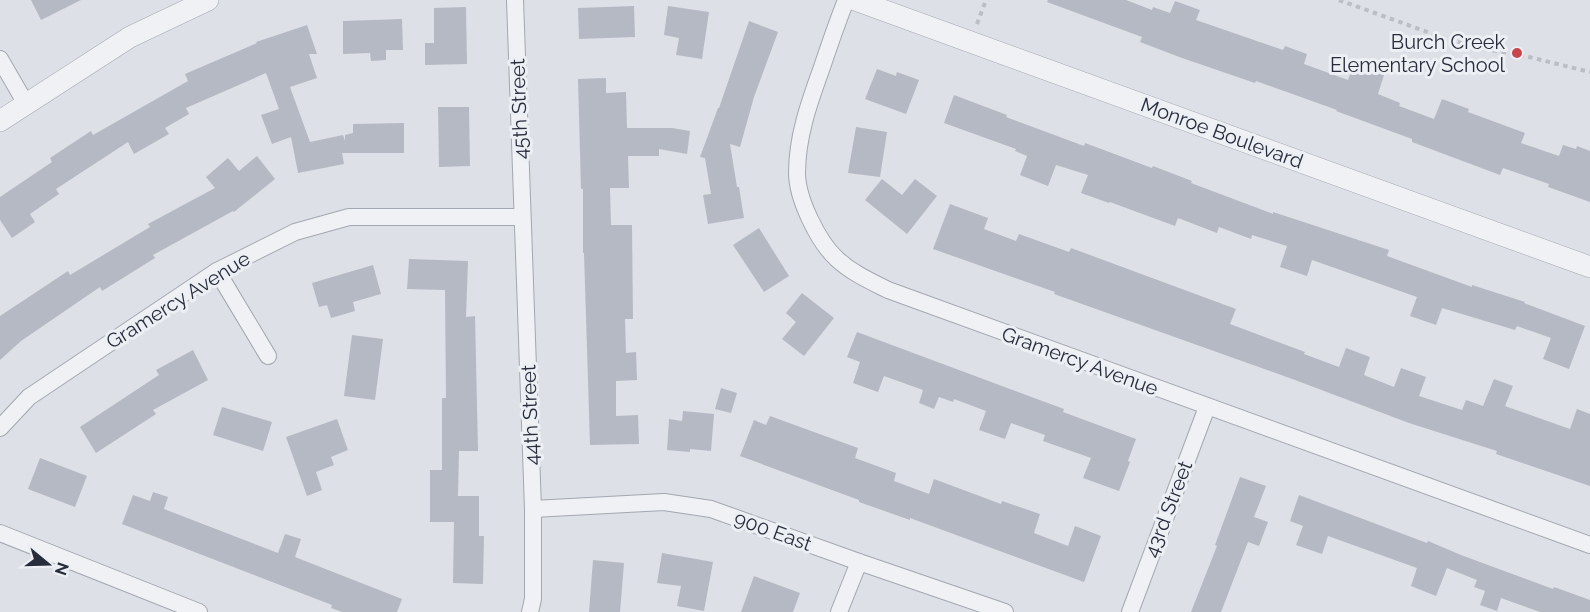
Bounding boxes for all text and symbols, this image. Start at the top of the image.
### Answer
place label: Burch Creek Elementary School [1330,30,1506,77]
marker: Burch Creek Elementary School [1510,46,1524,60]
street label: 45th Street [505,58,533,160]
street label: Monroe Boulevard [1138,93,1306,173]
street label: Gramercy Avenue [102,246,254,354]
street label: Gramercy Avenue [998,322,1162,401]
street label: 44th Street [516,364,544,466]
street label: 43rd Street [1139,457,1197,561]
street label: 900 East [731,506,815,556]
north arrow [18,534,78,594]
text: N [51,560,73,578]

